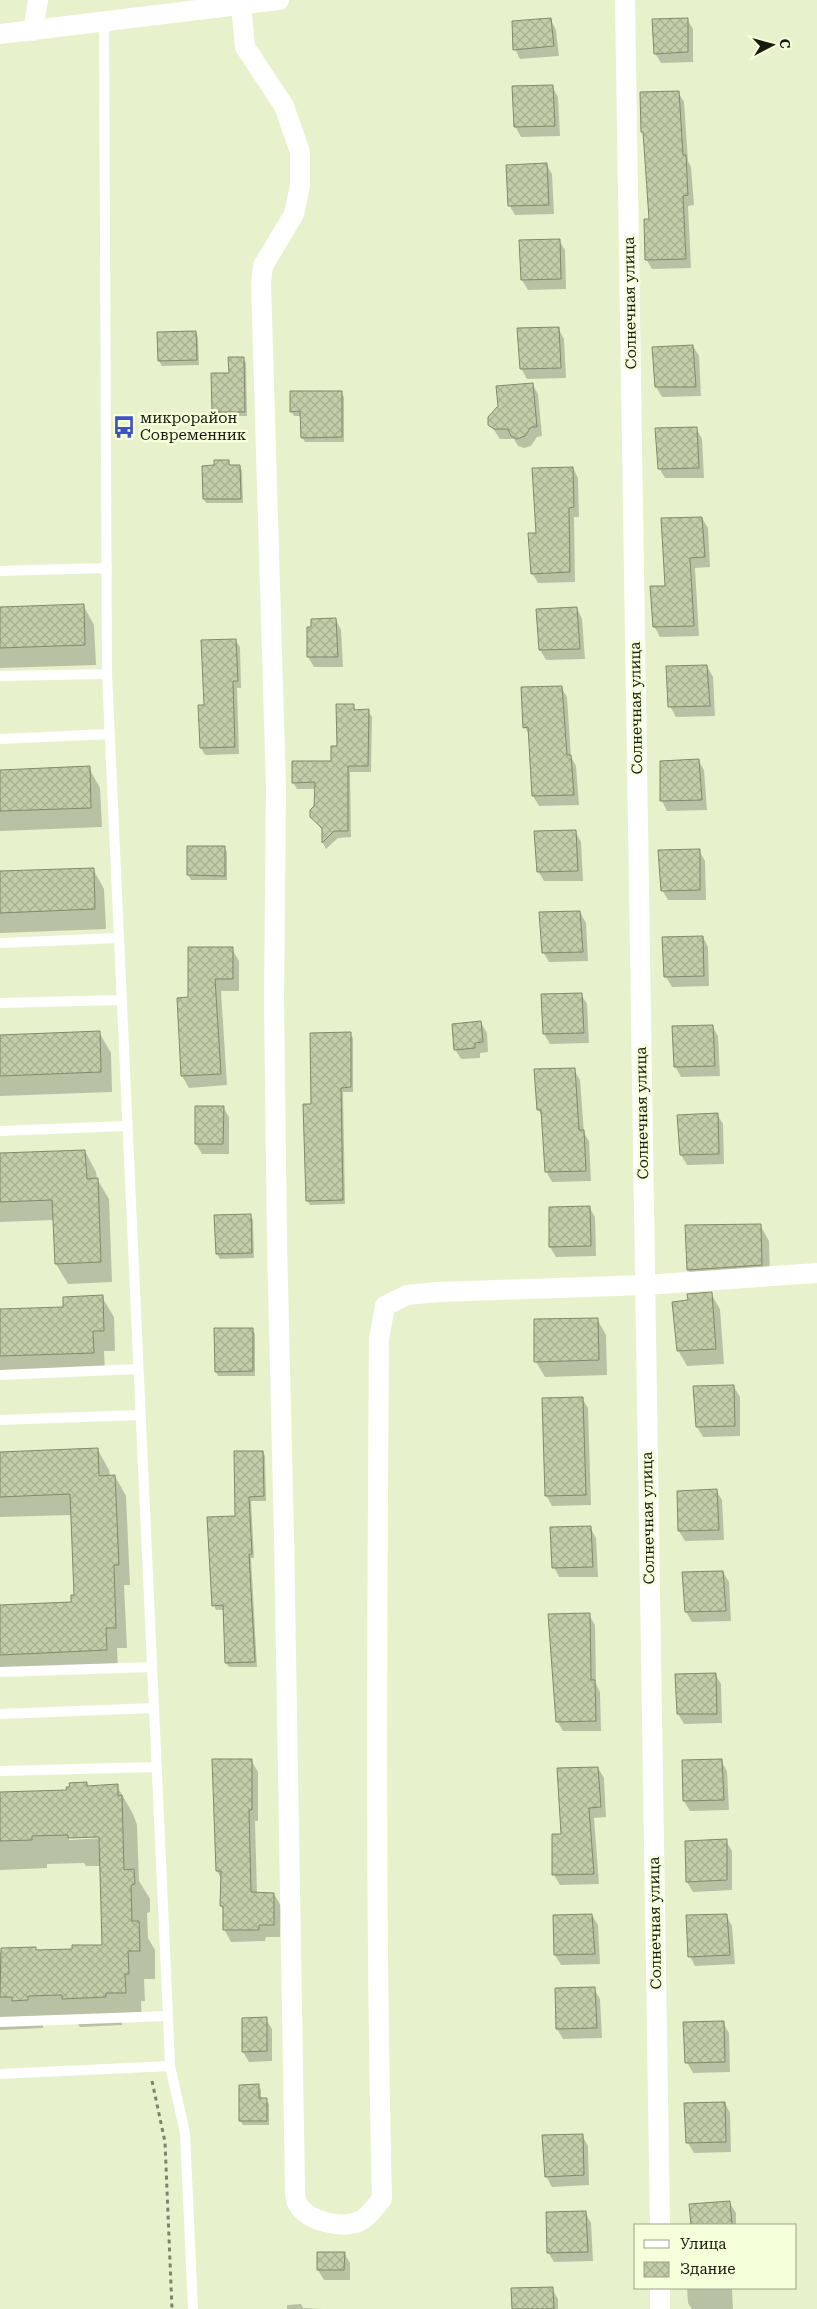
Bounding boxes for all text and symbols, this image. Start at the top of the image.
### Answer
north arrow [747,20,797,70]
text: С [776,38,793,50]
street label: Солнечная улица [620,237,640,369]
place label: микрорайон Современник [140,409,247,444]
bus stop icon: микрорайон Современник [111,414,137,440]
street label: Солнечная улица [626,642,646,774]
street label: Солнечная улица [632,1047,652,1179]
street label: Солнечная улица [638,1452,658,1584]
street label: Солнечная улица [645,1857,665,1989]
legend [634,2224,797,2289]
text: Улица [680,2235,726,2253]
text: Здание [680,2260,736,2278]

